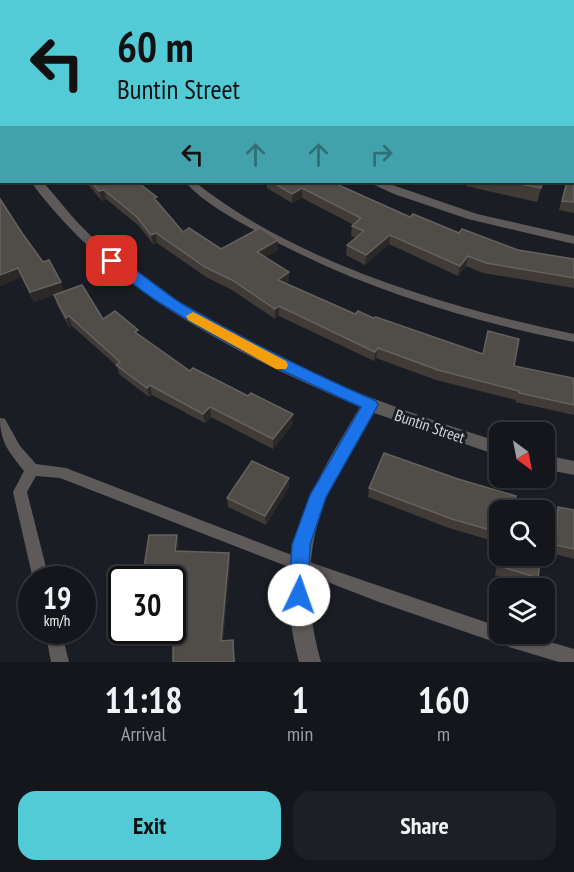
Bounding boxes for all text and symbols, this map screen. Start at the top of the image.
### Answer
text: 60 m [117,19,194,74]
icon: left [18,24,96,102]
text: Buntin Street [117,72,240,106]
icon: left [176,138,209,171]
icon: ahead [239,138,272,171]
icon: ahead [302,138,335,171]
icon: right [365,138,398,171]
pin [86,235,137,286]
icon: arrive [95,244,128,277]
street label: Buntin Street [392,405,468,448]
north arrow [489,422,555,488]
map controls [489,422,555,644]
button: search [489,500,555,566]
position arrow [267,563,331,627]
speed limit sign: 30 [108,566,186,644]
text: 19 [43,578,71,617]
button: layers [489,578,555,644]
text: km/h [44,611,70,630]
text: 11:18 [105,676,182,723]
text: 1 [291,676,309,723]
text: 160 [418,676,469,723]
text: Arrival [121,721,166,747]
text: min [287,721,313,747]
text: m [437,721,450,747]
button: Exit [18,791,281,860]
button: Share [293,791,556,860]

